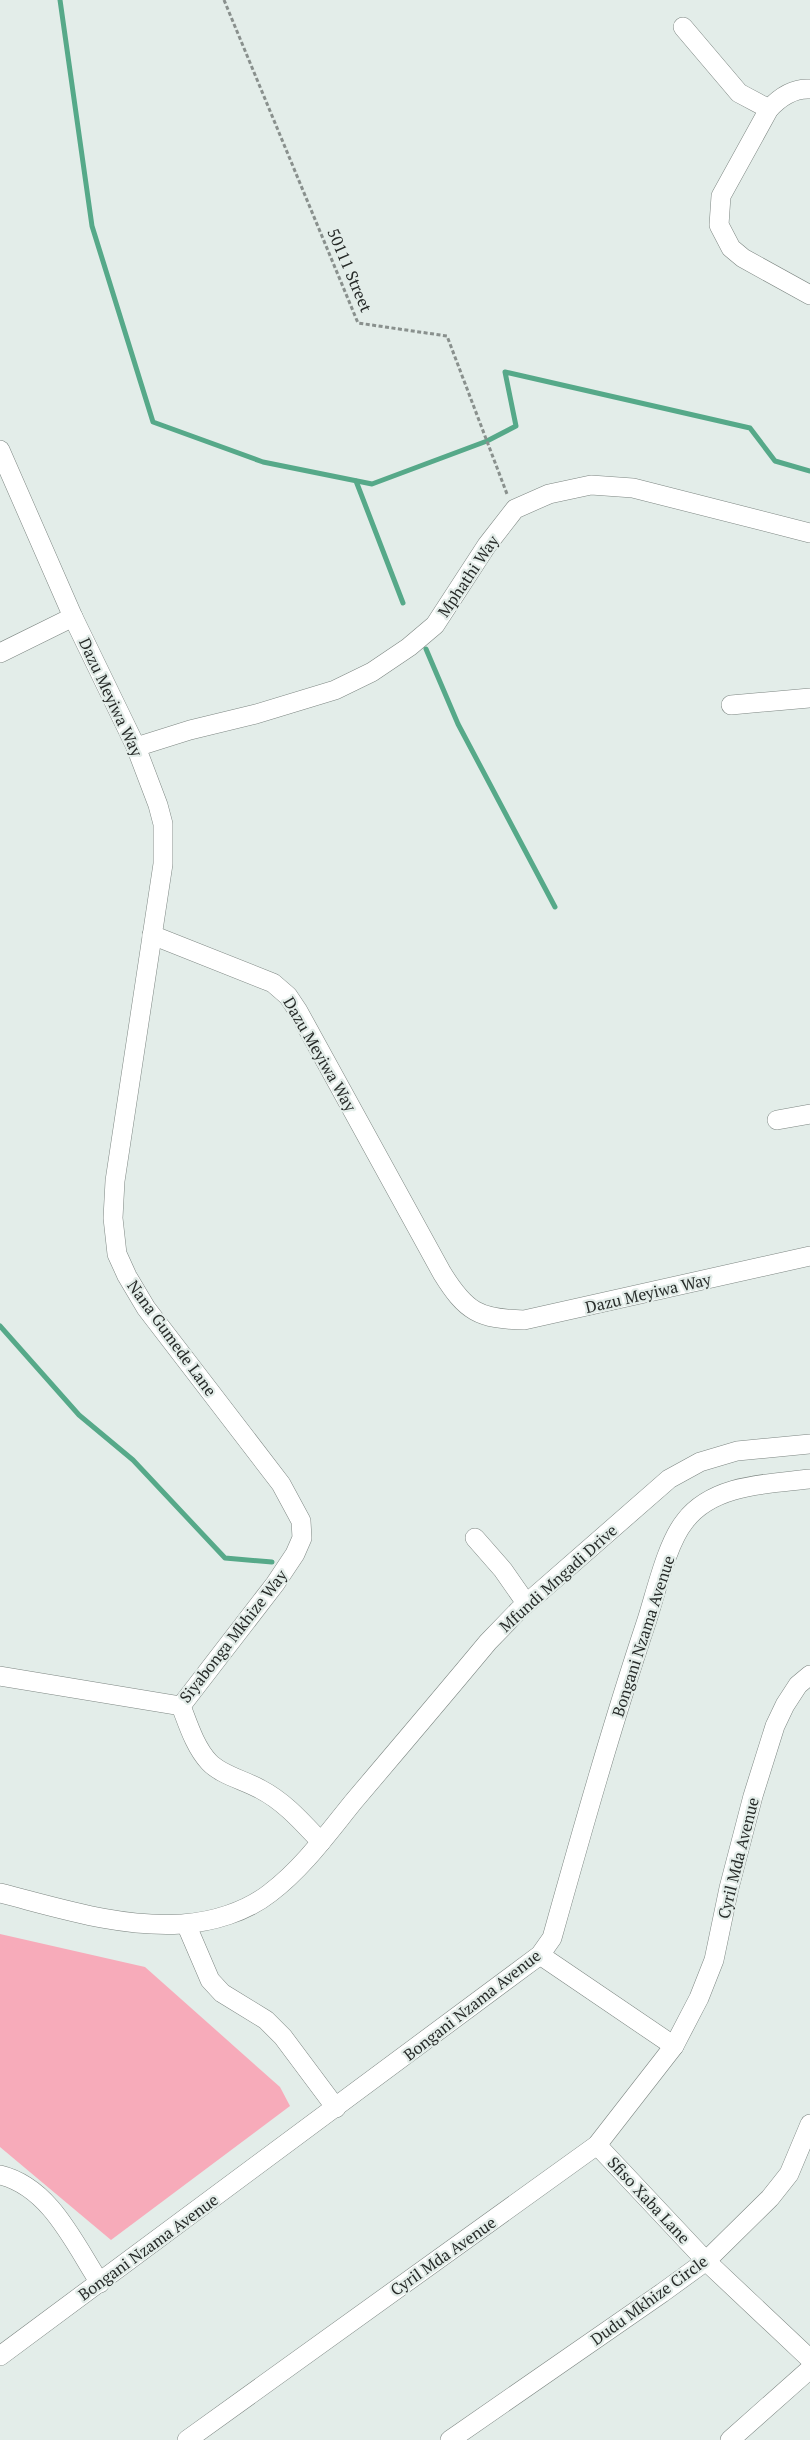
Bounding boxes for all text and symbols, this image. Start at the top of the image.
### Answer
street label: 50111 Street [322,225,378,315]
street label: Mphathi Way [432,530,504,621]
street label: Dazu Meyiwa Way [74,634,149,761]
street label: Dazu Meyiwa Way [278,993,362,1116]
street label: Dazu Meyiwa Way [583,1268,714,1318]
street label: Nana Gumede Lane [122,1275,222,1401]
street label: Mfundi Mngadi Drive [494,1519,622,1637]
street label: Bongani Nzama Avenue [607,1553,679,1719]
street label: Siyabonga Mkhize Way [174,1564,292,1707]
street label: Cyril Mda Avenue [712,1795,764,1921]
street label: Bongani Nzama Avenue [399,1945,545,2065]
street label: Sfiso Xaba Lane [603,2152,695,2248]
street label: Bongani Nzama Avenue [73,2189,223,2305]
street label: Cyril Mda Avenue [386,2211,500,2301]
street label: Dudu Mkhize Circle [586,2250,712,2350]

